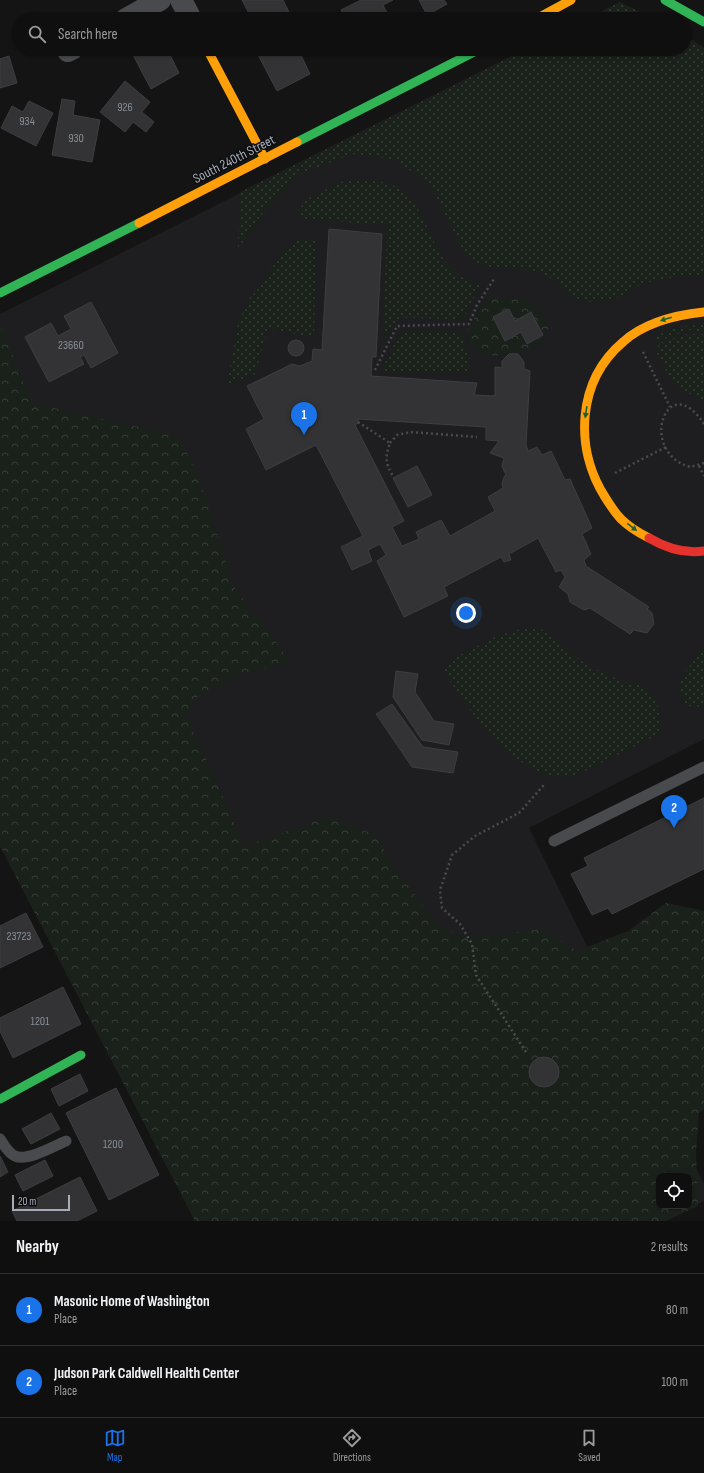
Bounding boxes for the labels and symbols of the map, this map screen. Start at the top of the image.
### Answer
house number: 926 [117,100,133,115]
house number: 934 [19,114,35,129]
house number: 930 [68,131,84,146]
street label: South 240th Street [190,131,278,187]
one-way arrow [660,316,672,322]
house number: 23660 [58,338,84,353]
pin: 1 [291,402,317,435]
one-way arrow [583,406,589,418]
one-way arrow [626,523,637,531]
your location [456,603,476,623]
pin: 2 [661,795,687,828]
house number: 23723 [7,929,31,944]
house number: 1201 [31,1014,50,1029]
house number: 1200 [103,1137,123,1152]
scale bar [12,1193,70,1212]

